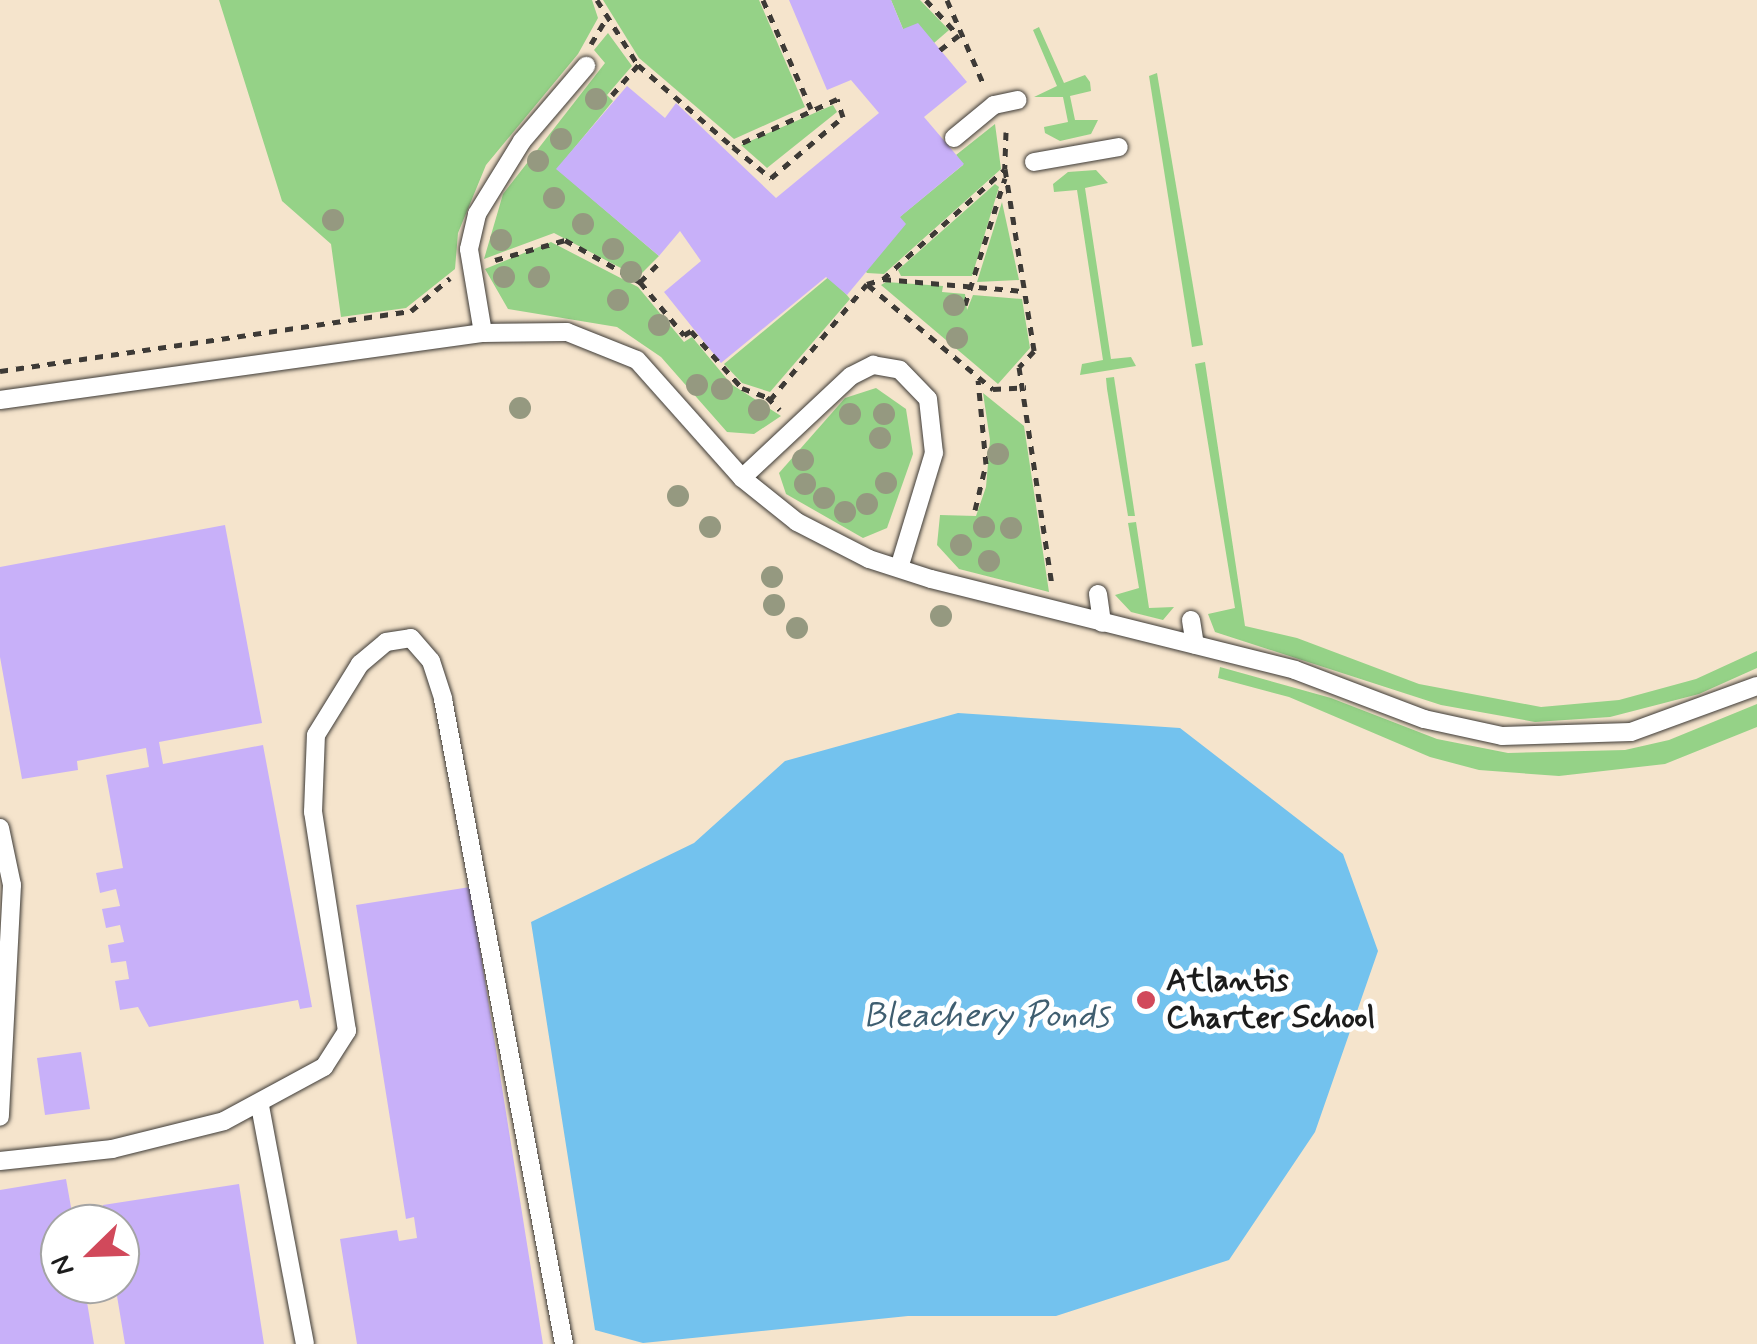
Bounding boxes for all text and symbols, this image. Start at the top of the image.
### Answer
place label: Atlantis Charter School [1166,963,1375,1038]
marker: Atlantis Charter School [1135,989,1157,1011]
water label: Bleachery Ponds [864,995,1108,1037]
north arrow [40,1204,140,1304]
text: N [43,1249,84,1281]

